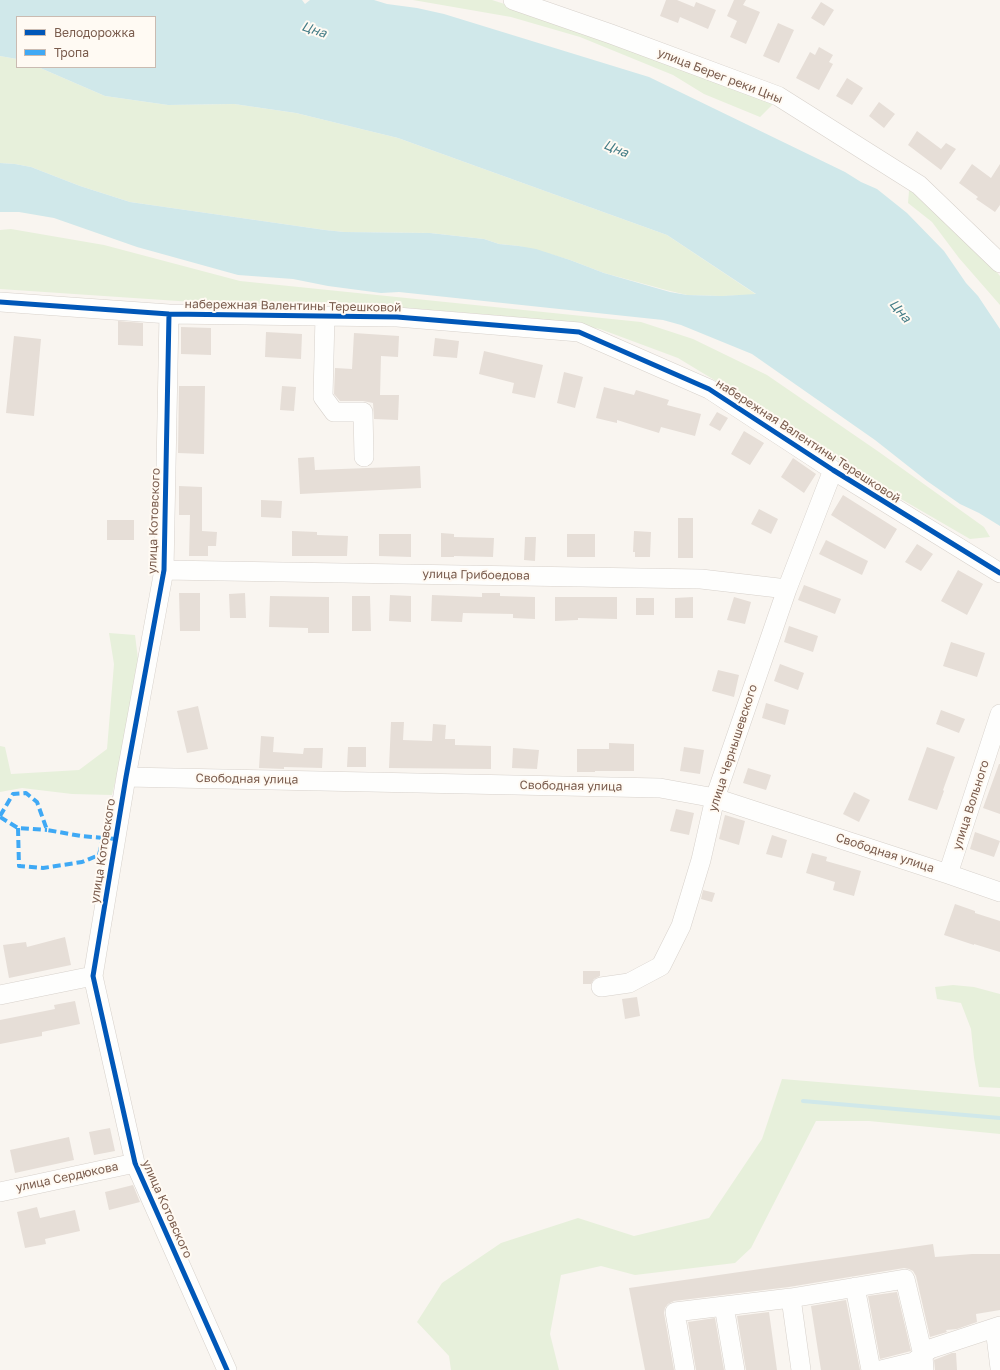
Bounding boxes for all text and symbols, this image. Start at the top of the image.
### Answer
legend [16,16,156,68]
water label: Цна [300,19,328,41]
text: Велодорожка [54,25,135,40]
text: Тропа [54,45,89,60]
street label: улица Берег реки Цны [655,45,785,107]
water label: Цна [601,137,631,161]
water label: Цна [886,296,914,326]
street label: набережная Валентины Терешковой [185,297,401,315]
street label: набережная Валентины Терешковой [713,376,903,506]
street label: улица Котовского [145,468,163,574]
street label: улица Грибоедова [422,567,530,583]
street label: улица Чернышевского [706,682,760,814]
street label: улица Вольного [950,758,992,852]
street label: Свободная улица [196,771,298,787]
street label: Свободная улица [520,778,622,794]
street label: улица Котовского [88,797,118,905]
street label: Свободная улица [834,830,936,876]
street label: улица Котовского [139,1158,195,1260]
street label: улица Сердюкова [14,1159,120,1195]

